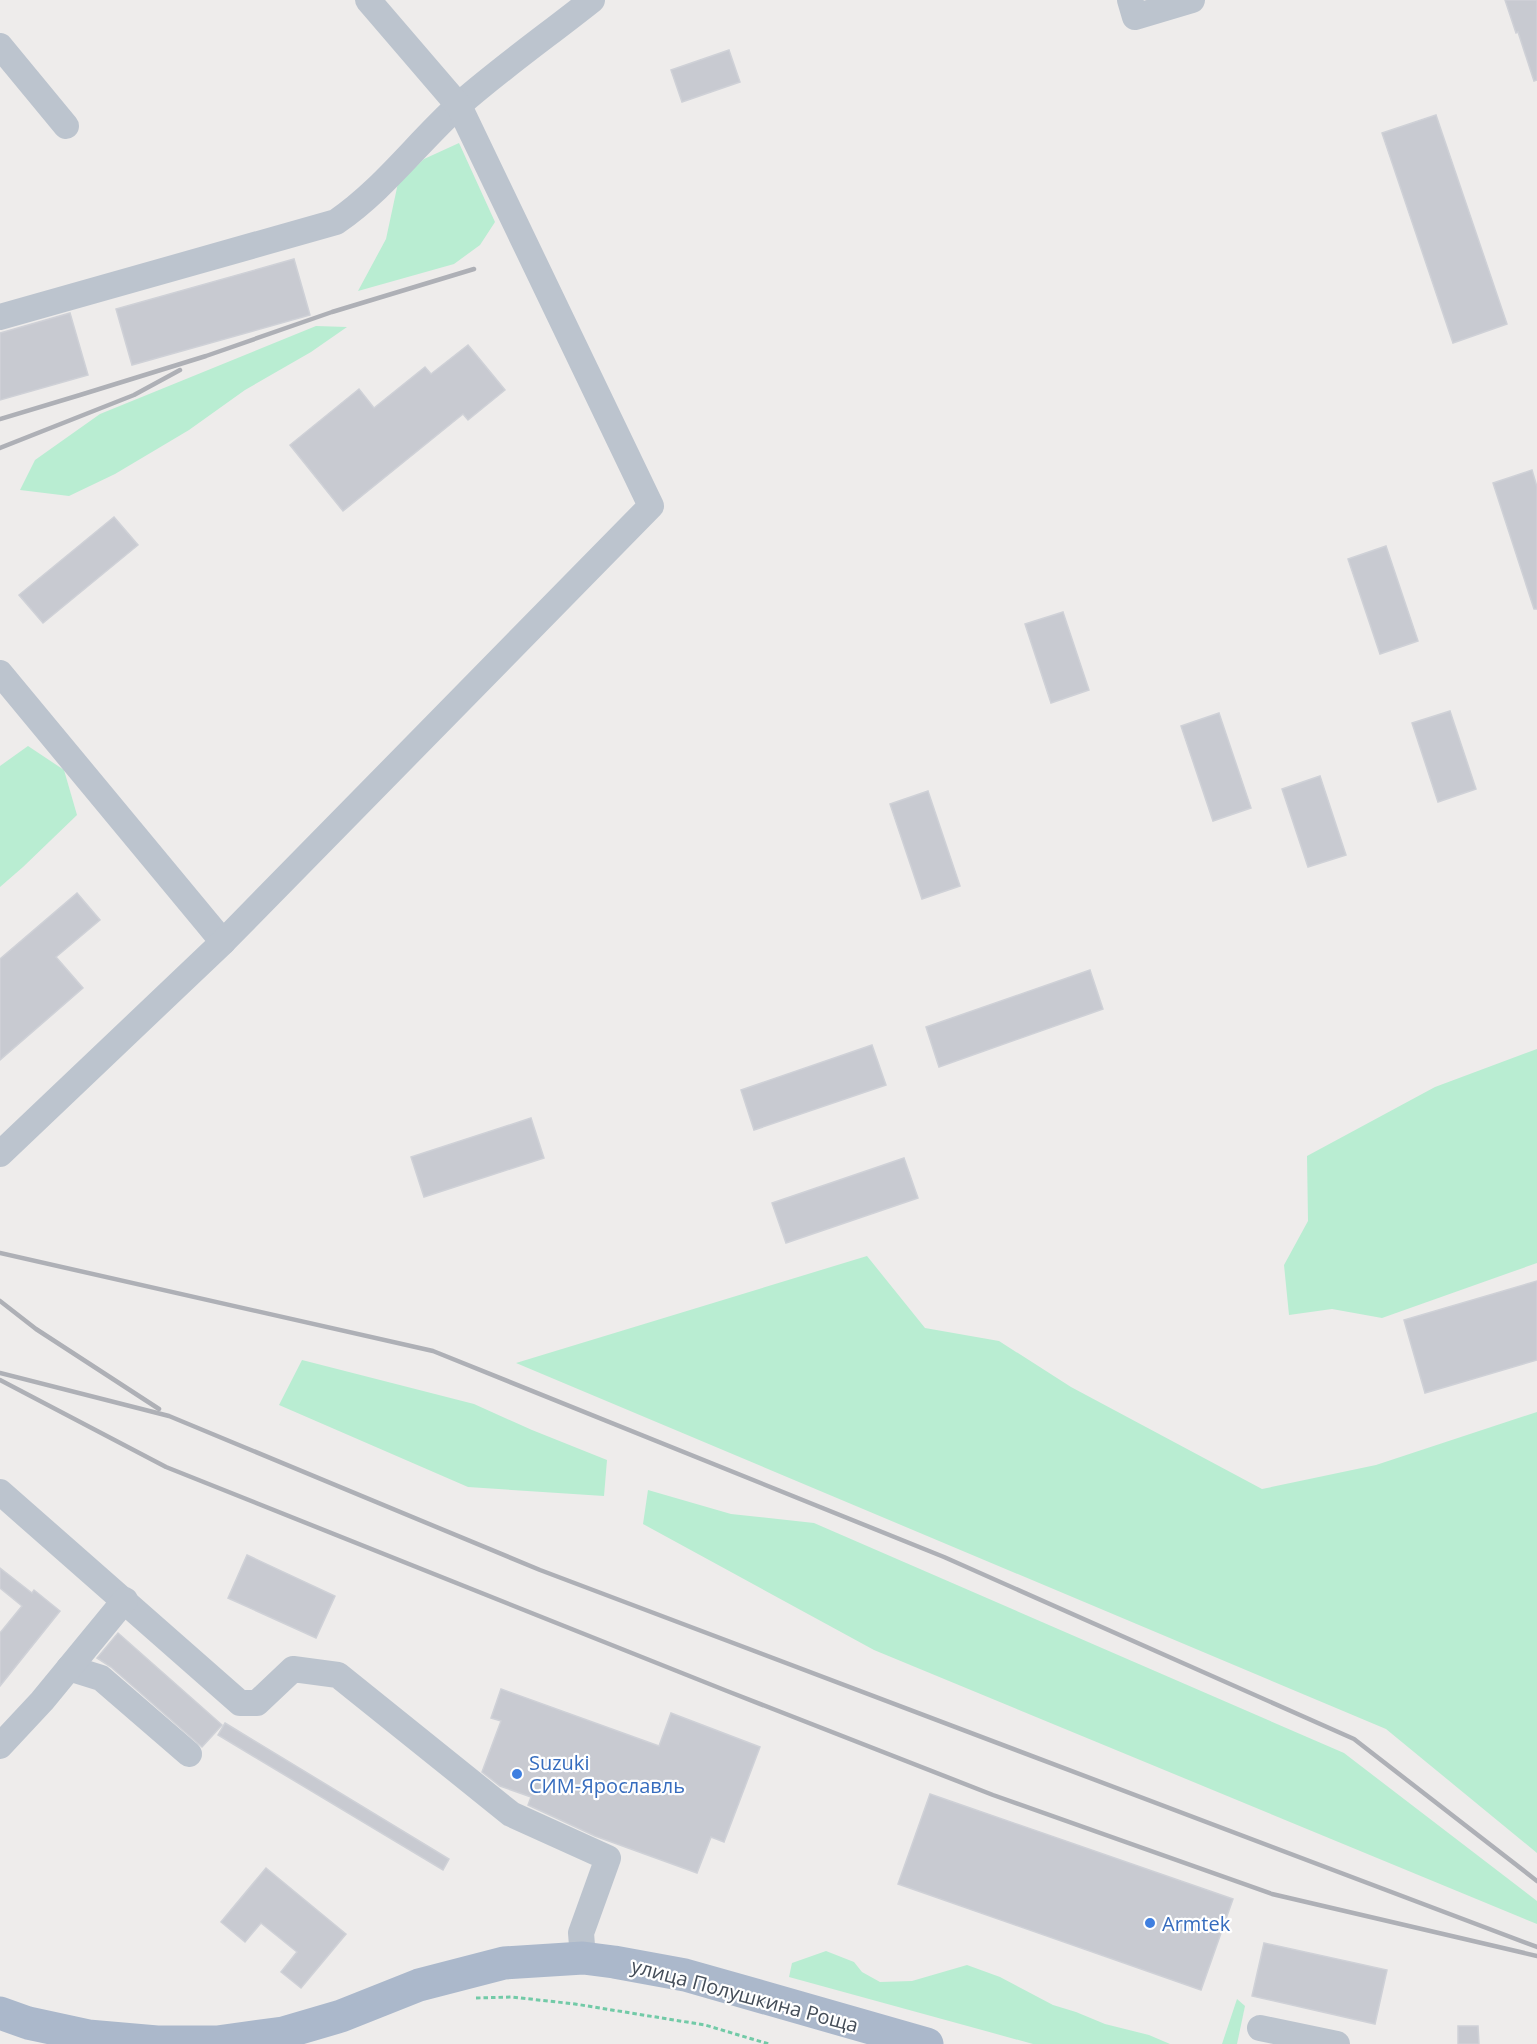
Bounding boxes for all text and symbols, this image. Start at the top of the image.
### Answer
place label: Suzuki СИМ-Ярославль [529,1749,685,1799]
marker: Suzuki СИМ-Ярославль [510,1767,524,1781]
place label: Armtek [1162,1910,1231,1937]
marker: Armtek [1143,1916,1157,1930]
street label: улица Полушкина Роща [628,1952,862,2038]

